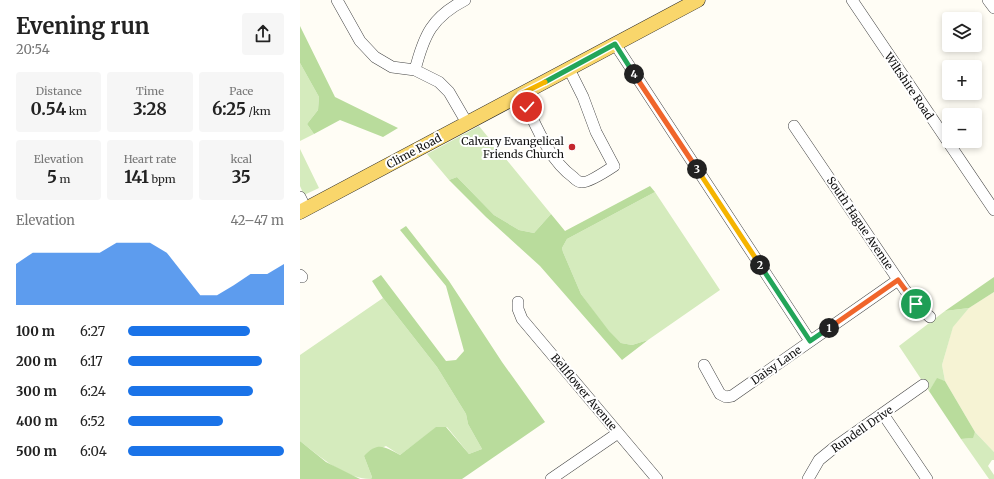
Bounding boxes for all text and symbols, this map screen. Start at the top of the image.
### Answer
text: Evening run [16,12,150,40]
map controls [942,12,982,148]
button: layers [942,12,982,52]
button: share [242,13,284,55]
text: 20:54 [16,41,50,58]
street label: Wiltshire Road [881,49,937,122]
button: + [942,60,982,100]
pin: 4 [624,64,644,84]
text: 4 [631,67,638,81]
text: Distance [36,84,82,98]
text: Time [136,84,164,98]
text: Pace [229,84,253,98]
pin [510,90,544,124]
icon: check [516,96,538,118]
text: 0.54 [31,98,66,120]
text: 3:28 [133,98,167,120]
text: 6:25 [212,98,246,120]
text: km [66,104,87,118]
text: /km [246,104,271,118]
button: − [942,108,982,148]
street label: Clime Road [384,131,444,171]
place label: Calvary Evangelical Friends Church [461,134,565,161]
marker: Calvary Evangelical Friends Church [567,142,577,152]
text: Elevation [34,152,84,166]
text: Heart rate [124,152,176,166]
text: kcal [231,152,252,166]
pin: 3 [687,159,707,179]
text: 3 [694,162,700,176]
text: 5 [47,166,57,188]
text: 141 [124,166,149,188]
text: 35 [232,166,251,188]
text: m [57,172,70,186]
text: bpm [149,172,176,186]
street label: South Hague Avenue [824,174,896,272]
text: Elevation [16,212,75,229]
text: 42–47 m [230,212,284,229]
pin: 2 [750,255,770,275]
text: 2 [757,258,763,272]
pin [899,287,933,321]
icon: arrive [905,293,927,315]
pin: 1 [819,318,839,338]
text: 1 [826,321,832,335]
text: 100 m [16,323,55,340]
text: 6:27 [80,323,105,340]
street label: Daisy Lane [748,342,804,387]
street label: Bellflower Avenue [548,351,620,433]
text: 200 m [16,353,57,370]
text: 6:17 [80,353,103,370]
text: 300 m [16,383,57,400]
text: 6:24 [80,383,106,400]
street label: Rundell Drive [828,402,896,455]
text: 400 m [16,413,58,430]
text: 6:52 [80,413,105,430]
text: 500 m [16,443,57,460]
text: 6:04 [80,443,107,460]

